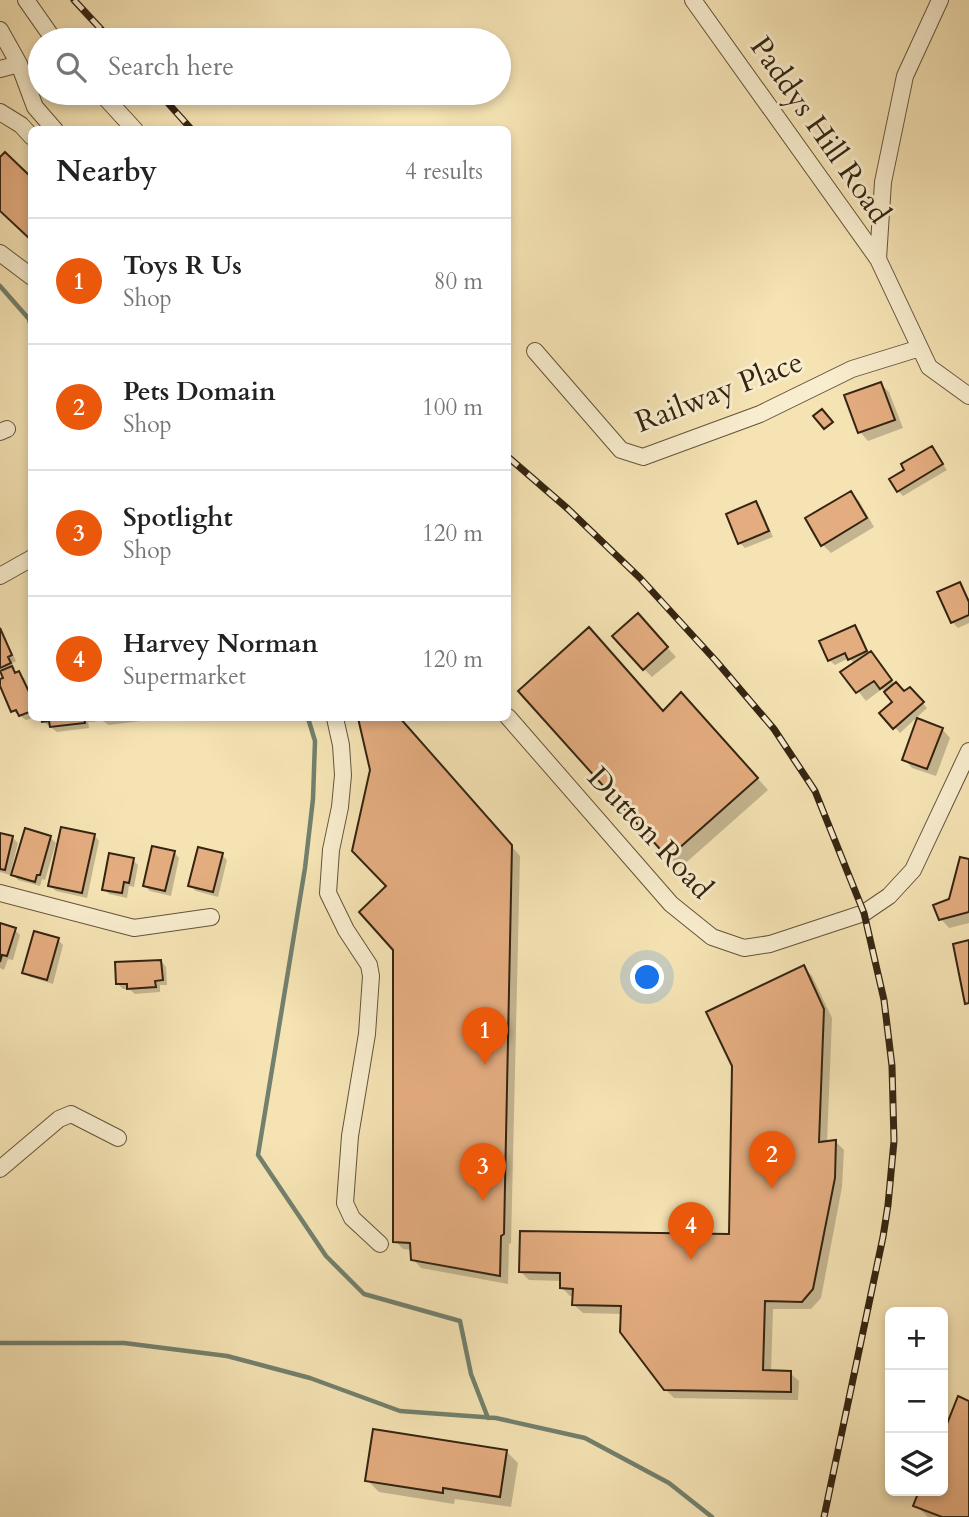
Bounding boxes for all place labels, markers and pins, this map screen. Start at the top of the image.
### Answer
pin: 1 [462,1007,508,1065]
pin: 2 [749,1131,795,1189]
pin: 3 [460,1143,506,1201]
pin: 4 [668,1202,714,1260]

